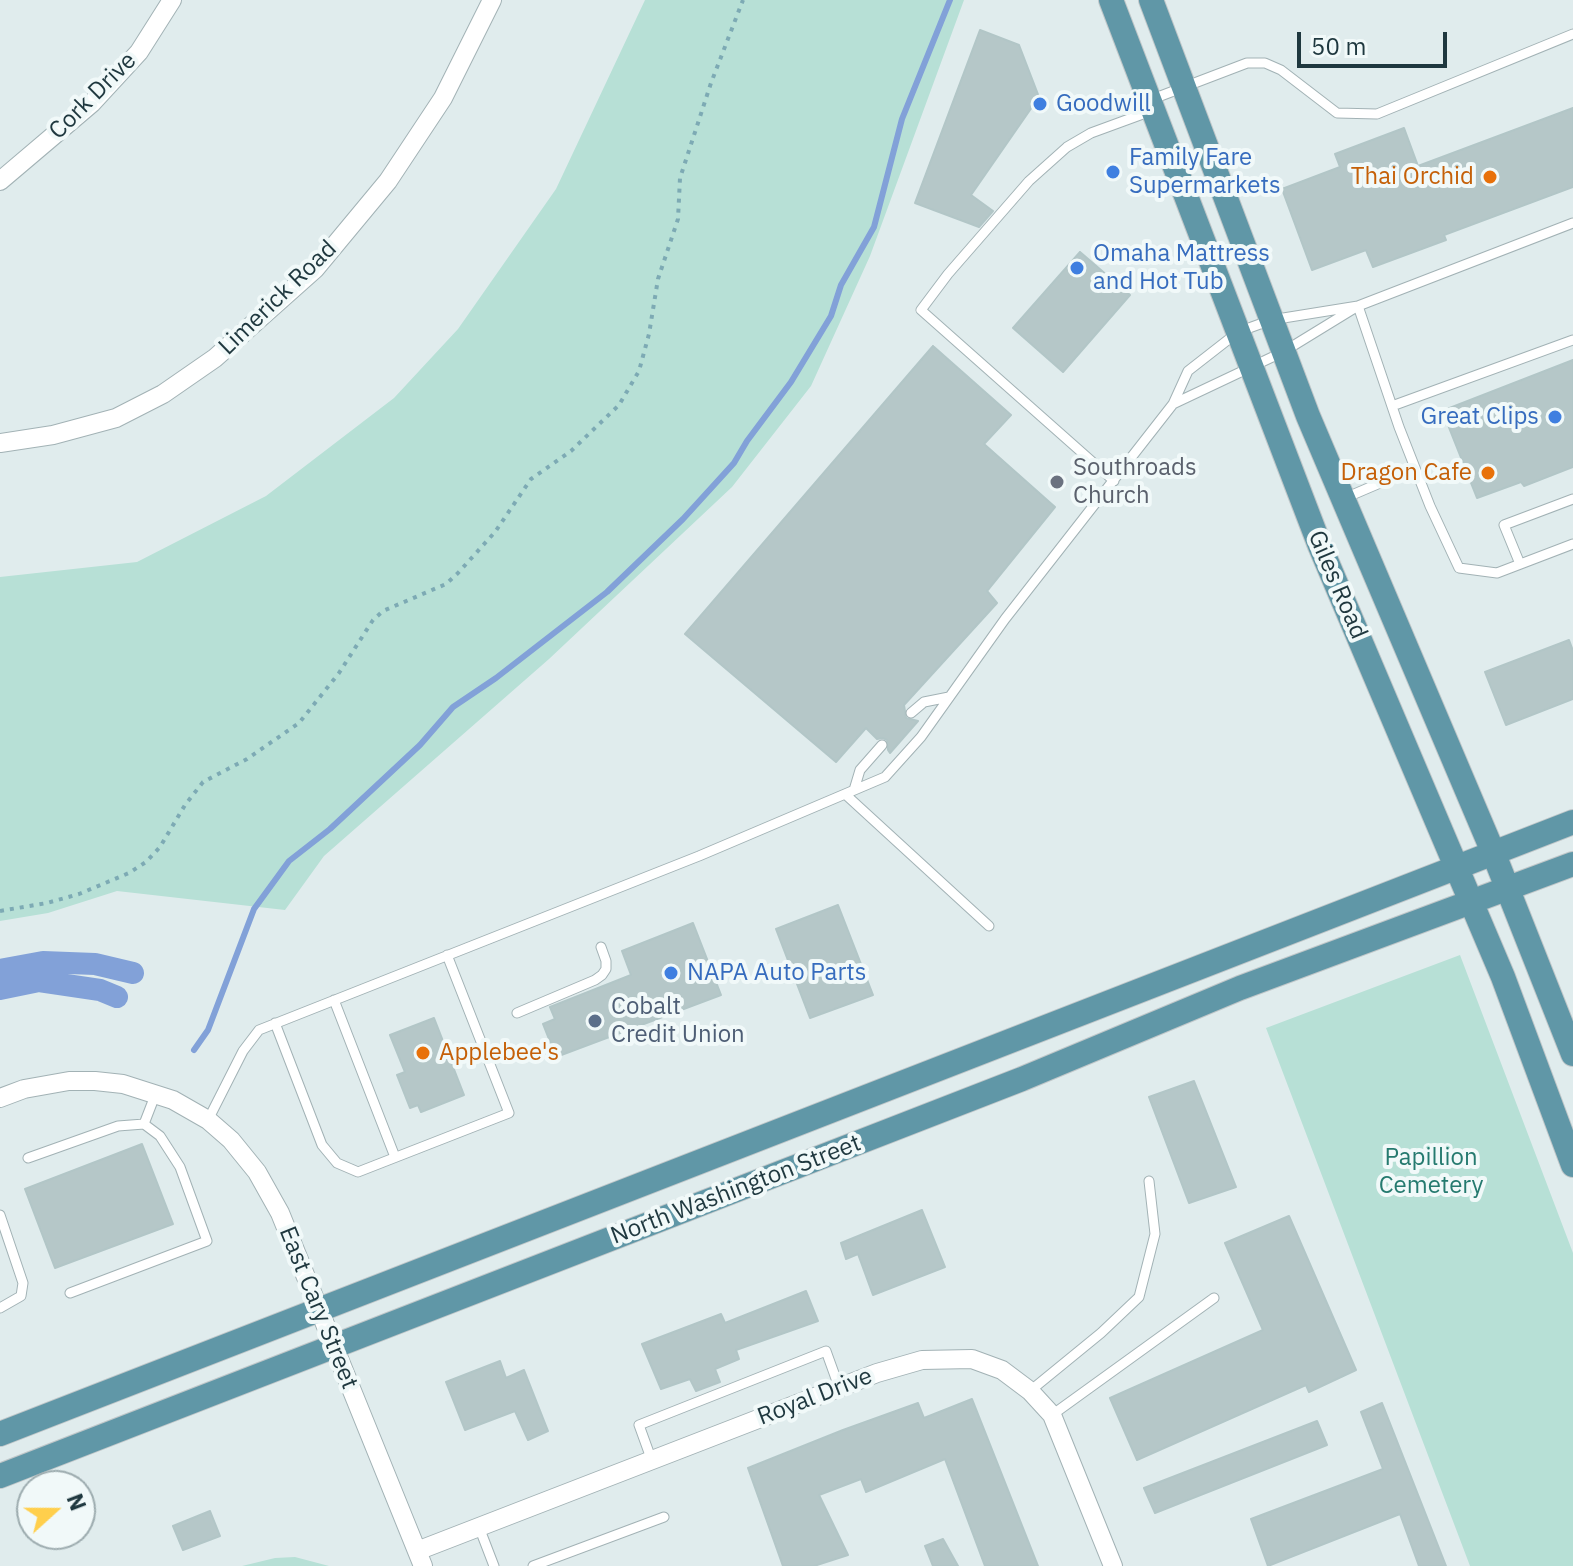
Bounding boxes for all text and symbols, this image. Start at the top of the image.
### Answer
scale bar [1301,16,1451,66]
text: 50 m [1311,30,1366,62]
street label: Cork Drive [44,47,142,145]
place label: Goodwill [1056,90,1151,118]
marker: Goodwill [1031,95,1049,113]
place label: Family Fare Supermarkets [1129,144,1281,200]
marker: Family Fare Supermarkets [1104,163,1122,181]
place label: Thai Orchid [1351,163,1474,191]
marker: Thai Orchid [1481,168,1499,186]
street label: Limerick Road [213,235,343,361]
place label: Omaha Mattress and Hot Tub [1093,240,1270,296]
marker: Omaha Mattress and Hot Tub [1068,259,1086,277]
place label: Great Clips [1421,403,1539,431]
marker: Great Clips [1546,408,1564,426]
place label: Southroads Church [1073,454,1197,510]
place label: Dragon Cafe [1341,459,1472,487]
marker: Dragon Cafe [1479,464,1497,482]
marker: Southroads Church [1048,473,1066,491]
street label: Giles Road [1301,526,1373,644]
place label: NAPA Auto Parts [687,959,866,987]
marker: NAPA Auto Parts [662,964,680,982]
place label: Cobalt Credit Union [611,993,745,1049]
marker: Cobalt Credit Union [586,1012,604,1030]
place label: Applebee's [439,1039,559,1067]
marker: Applebee's [414,1044,432,1062]
street label: North Washington Street [607,1129,865,1251]
park label: Papillion Cemetery [1379,1144,1483,1200]
street label: East Cary Street [272,1223,364,1393]
street label: Royal Drive [754,1362,876,1432]
north arrow [16,1470,96,1550]
text: N [61,1489,93,1515]

